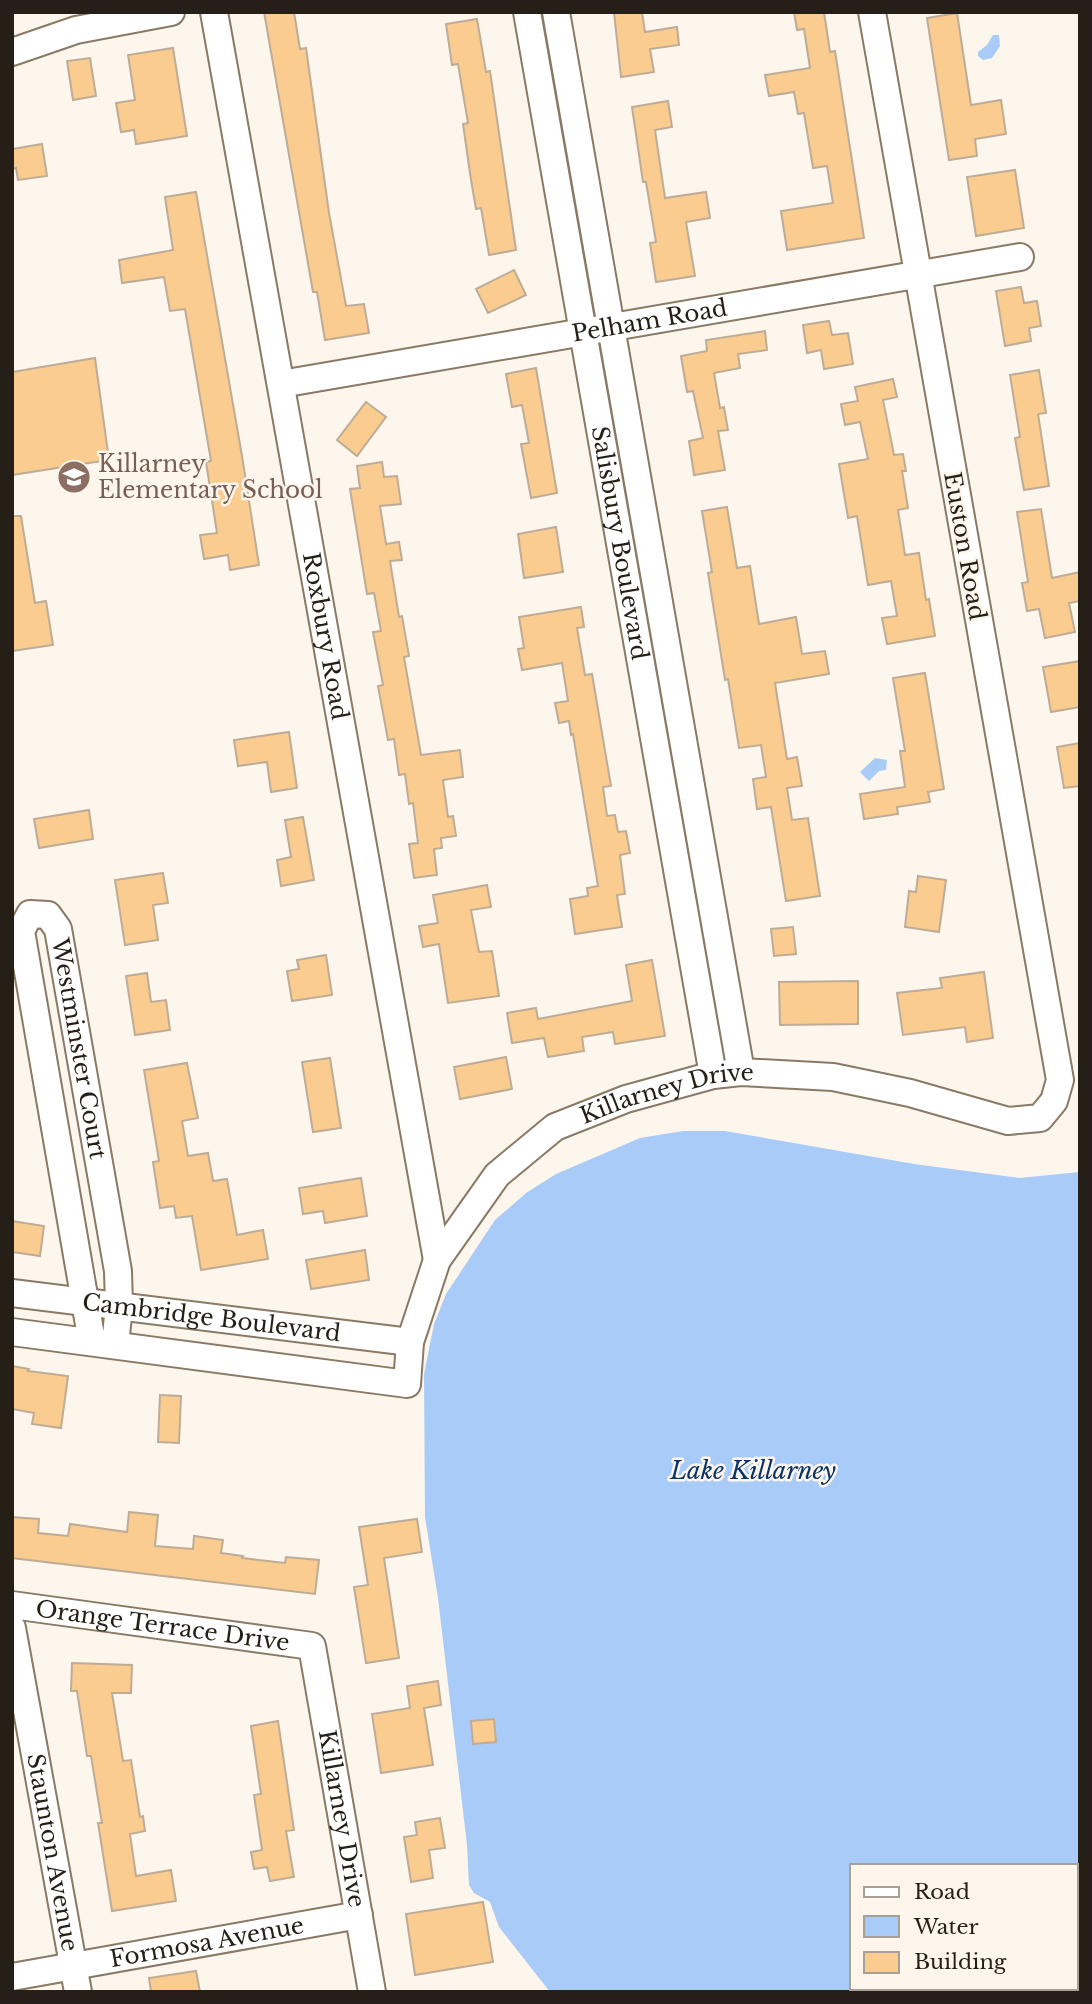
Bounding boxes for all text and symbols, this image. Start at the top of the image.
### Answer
street label: Pelham Road [570,294,729,348]
street label: Salisbury Boulevard [586,424,654,662]
place label: Killarney Elementary School [98,450,323,504]
school or university icon: Killarney Elementary School [55,458,93,496]
street label: Euston Road [938,470,992,622]
street label: Roxbury Road [297,550,354,722]
street label: Westminster Court [46,935,112,1162]
street label: Killarney Drive [576,1058,755,1130]
street label: Cambridge Boulevard [81,1288,342,1347]
water label: Lake Killarney [669,1456,836,1485]
street label: Orange Terrace Drive [34,1594,291,1657]
street label: Killarney Drive [313,1728,371,1910]
street label: Staunton Avenue [21,1751,84,1953]
legend [850,1864,1078,1990]
text: Road [914,1879,970,1905]
street label: Formosa Avenue [108,1911,306,1973]
text: Water [913,1914,978,1940]
text: Building [914,1949,1007,1975]

